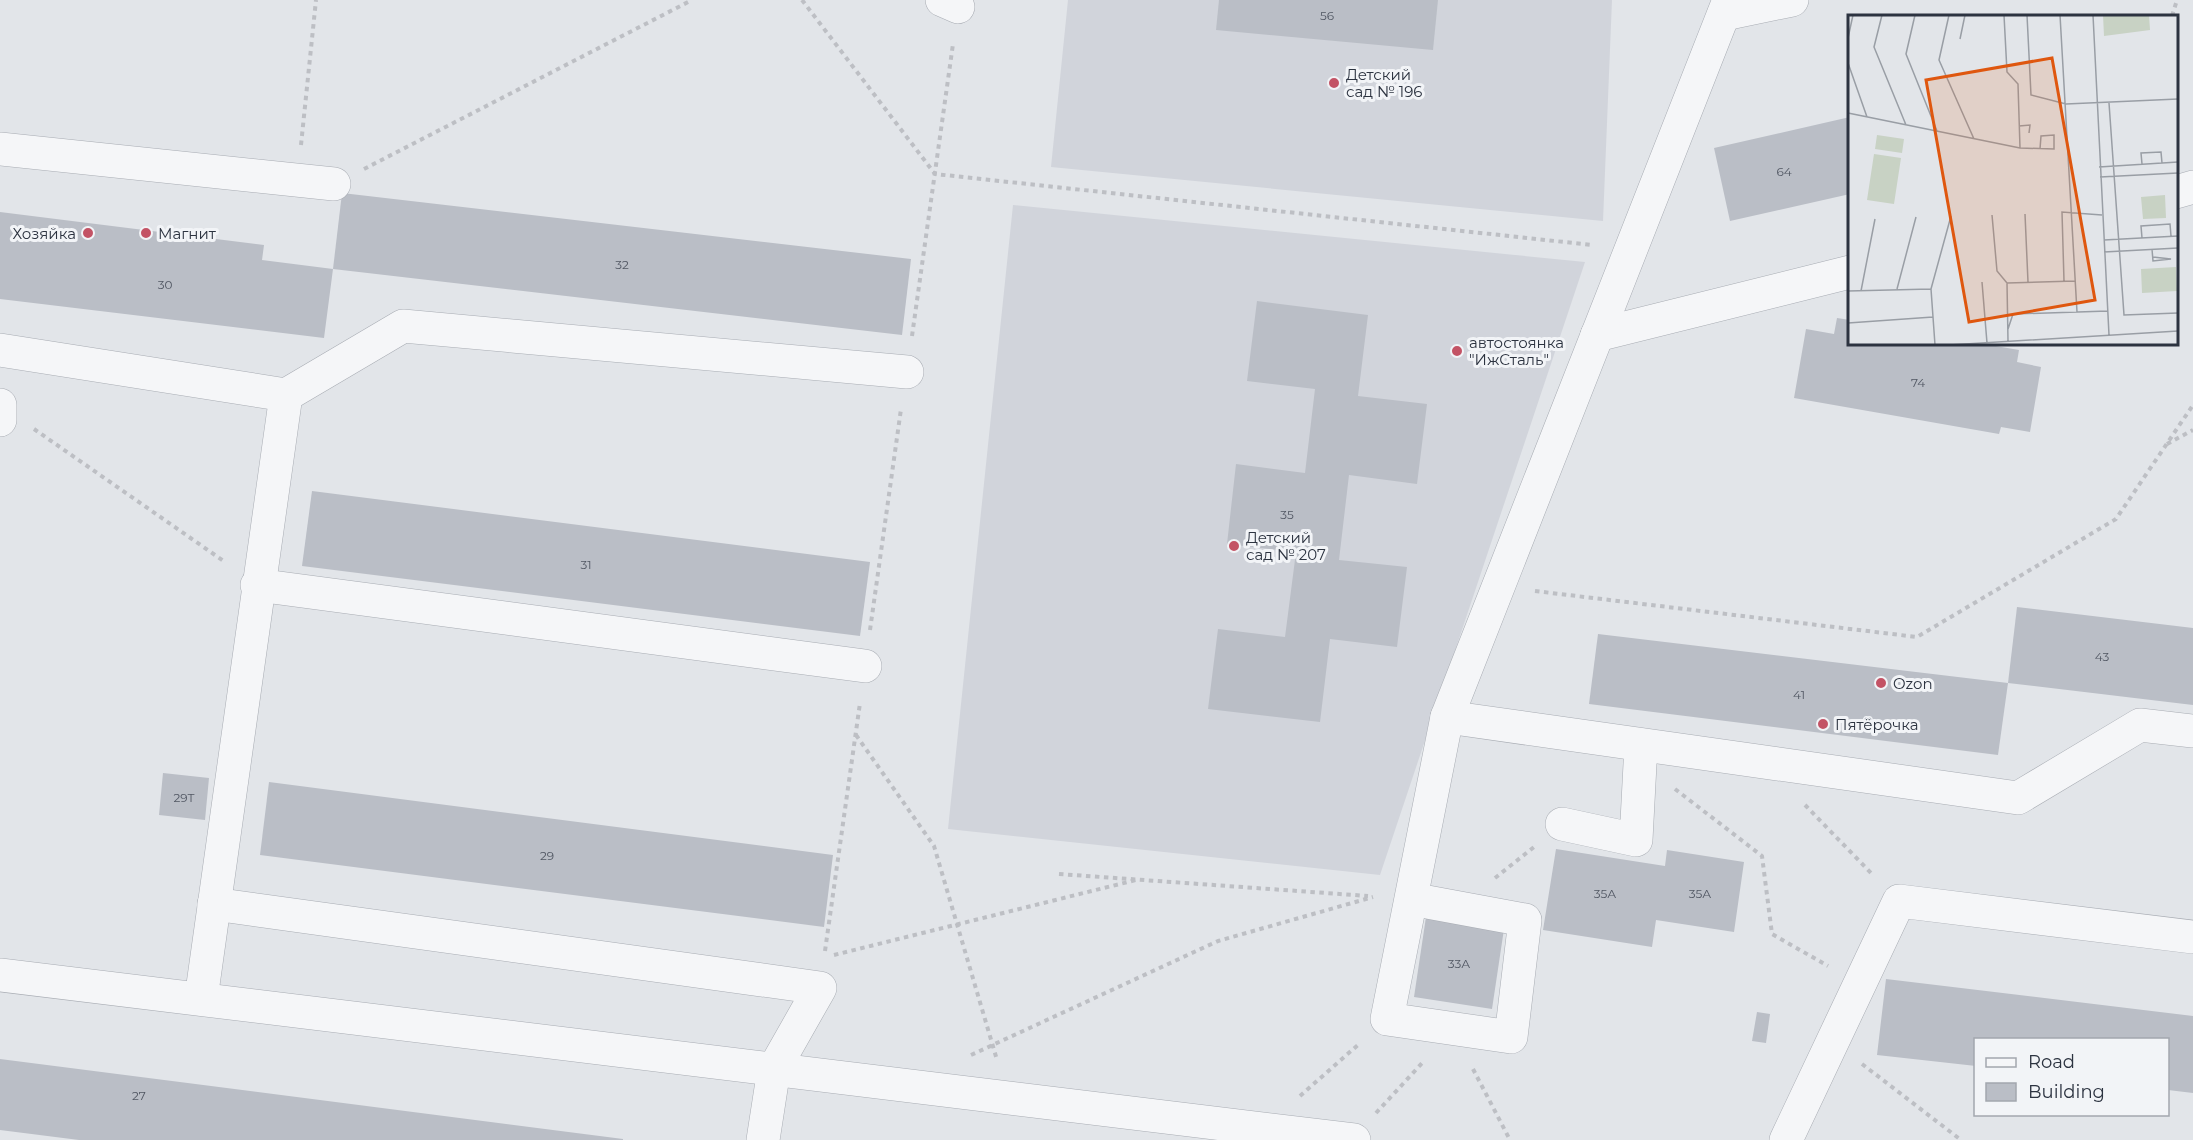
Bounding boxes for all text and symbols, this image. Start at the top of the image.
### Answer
house number: 56 [1320,8,1334,23]
inset map [1848,15,2178,345]
place label: Детский сад № 196 [1346,65,1423,101]
marker: Детский сад № 196 [1327,76,1341,90]
house number: 64 [1776,164,1792,179]
place label: Хозяйка [12,224,76,243]
place label: Магнит [158,224,217,243]
marker: Хозяйка [81,226,95,240]
marker: Магнит [139,226,153,240]
house number: 32 [615,257,629,272]
house number: 30 [158,277,172,292]
place label: автостоянка "ИжСталь" [1469,333,1564,369]
marker: автостоянка "ИжСталь" [1450,344,1464,358]
house number: 74 [1911,375,1925,390]
house number: 35 [1280,507,1294,522]
place label: Детский сад № 207 [1246,528,1326,564]
marker: Детский сад № 207 [1227,539,1241,553]
house number: 31 [580,557,592,572]
house number: 43 [2095,649,2109,664]
place label: Ozon [1893,674,1933,693]
marker: Ozon [1874,676,1888,690]
house number: 41 [1793,687,1805,702]
place label: Пятёрочка [1835,715,1919,734]
marker: Пятёрочка [1816,717,1830,731]
house number: 29Т [174,790,194,805]
house number: 29 [540,848,554,863]
house number: 35А [1594,886,1616,901]
house number: 35А [1689,886,1711,901]
house number: 33А [1448,956,1470,971]
legend [1974,1038,2169,1116]
text: Road [2028,1051,2075,1073]
text: Building [2028,1081,2105,1103]
house number: 27 [132,1088,146,1103]

